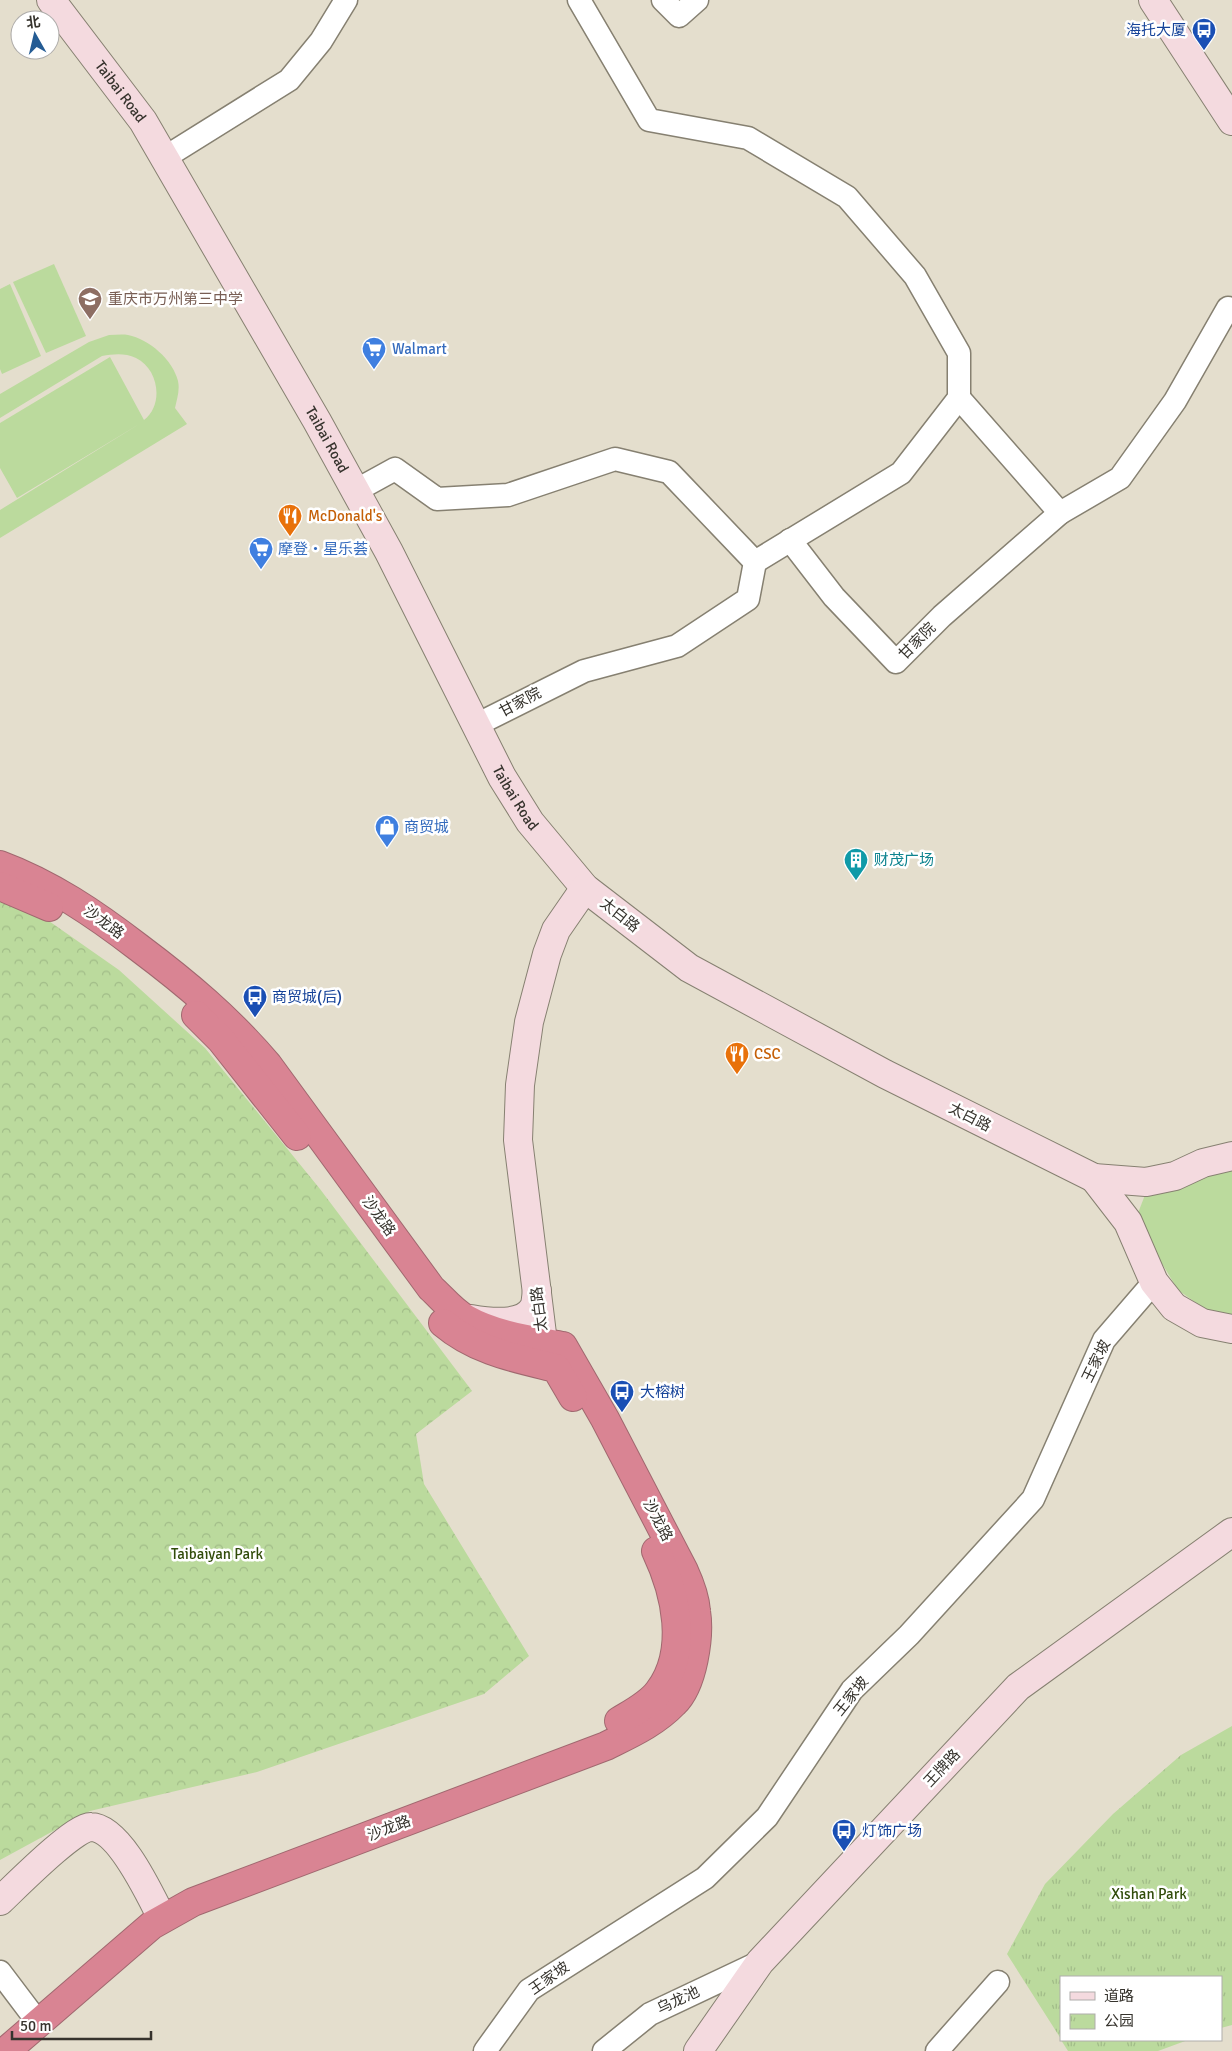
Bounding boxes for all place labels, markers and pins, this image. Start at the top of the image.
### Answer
bus stop icon: 海托大厦 [1191,17,1217,51]
place label: 海托大厦 [1126,21,1186,39]
school or university icon: 重庆市万州第三中学 [77,286,103,320]
place label: 重庆市万州第三中学 [108,290,243,308]
supermarket icon: Walmart [361,336,387,370]
place label: Walmart [392,340,447,358]
restaurant icon: McDonald's [277,503,303,537]
place label: McDonald's [308,507,383,525]
supermarket icon: 摩登・星乐荟 [248,536,274,570]
place label: 摩登・星乐荟 [278,540,368,558]
shop icon: 商贸城 [374,814,400,848]
place label: 商贸城 [404,818,449,836]
building icon: 财茂广场 [843,847,869,881]
place label: 财茂广场 [874,851,934,869]
bus stop icon: 商贸城(后) [242,984,268,1018]
place label: 商贸城(后) [272,988,342,1006]
restaurant icon: CSC [724,1041,750,1075]
place label: CSC [754,1045,780,1063]
bus stop icon: 大榕树 [609,1379,635,1413]
place label: 大榕树 [640,1383,685,1401]
bus stop icon: 灯饰广场 [831,1818,857,1852]
place label: 灯饰广场 [862,1822,922,1840]

